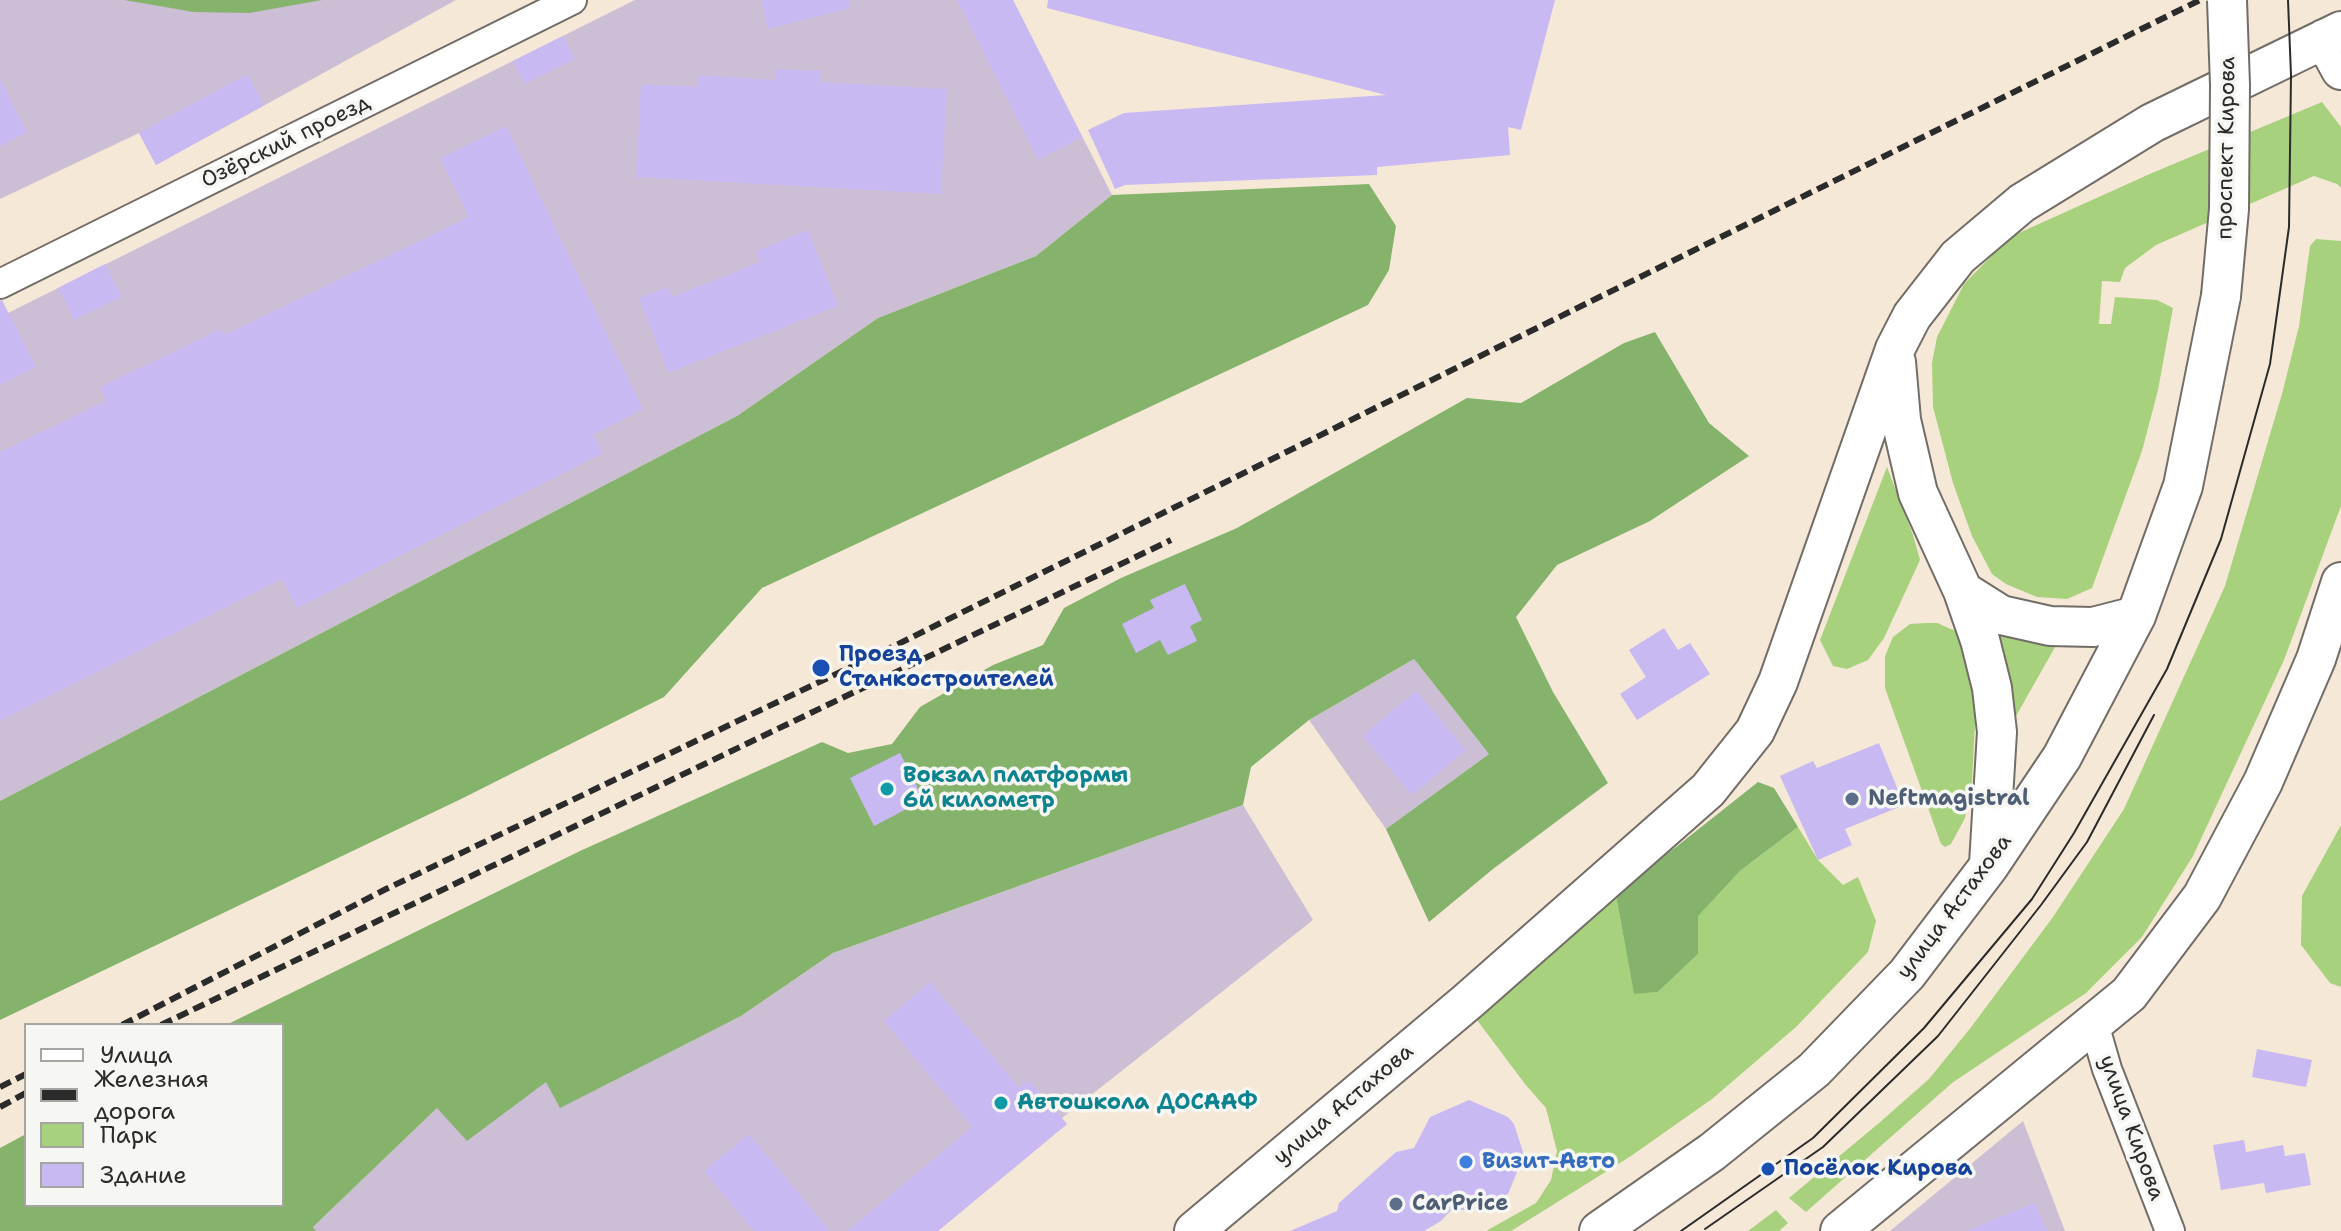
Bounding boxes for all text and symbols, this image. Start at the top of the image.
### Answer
street label: проспект Кирова [2212,56,2242,240]
street label: Озёрский проезд [197,90,375,194]
place label: Проезд Станкостроителей [839,642,1054,694]
marker: Проезд Станкостроителей [810,657,832,679]
place label: Вокзал платформы 6й километр [903,763,1128,814]
marker: Вокзал платформы 6й километр [878,780,896,798]
place label: Neftmagistral [1868,786,2030,812]
marker: Neftmagistral [1843,790,1861,808]
street label: улица Астахова [1892,829,2018,985]
legend [24,1023,284,1207]
text: Улица [100,1039,173,1071]
street label: улица Астахова [1269,1039,1419,1171]
street label: улица Кирова [2092,1052,2170,1204]
text: Железная дорога [94,1063,209,1127]
place label: Автошкола ДОСААФ [1017,1090,1258,1116]
marker: Автошкола ДОСААФ [992,1094,1010,1112]
text: Парк [100,1119,157,1151]
place label: Визит-Авто [1482,1149,1615,1175]
marker: Визит-Авто [1457,1153,1475,1171]
place label: Посёлок Кирова [1784,1156,1972,1182]
text: Здание [100,1159,187,1191]
marker: Посёлок Кирова [1759,1160,1777,1178]
place label: CarPrice [1412,1191,1509,1217]
marker: CarPrice [1387,1195,1405,1213]

